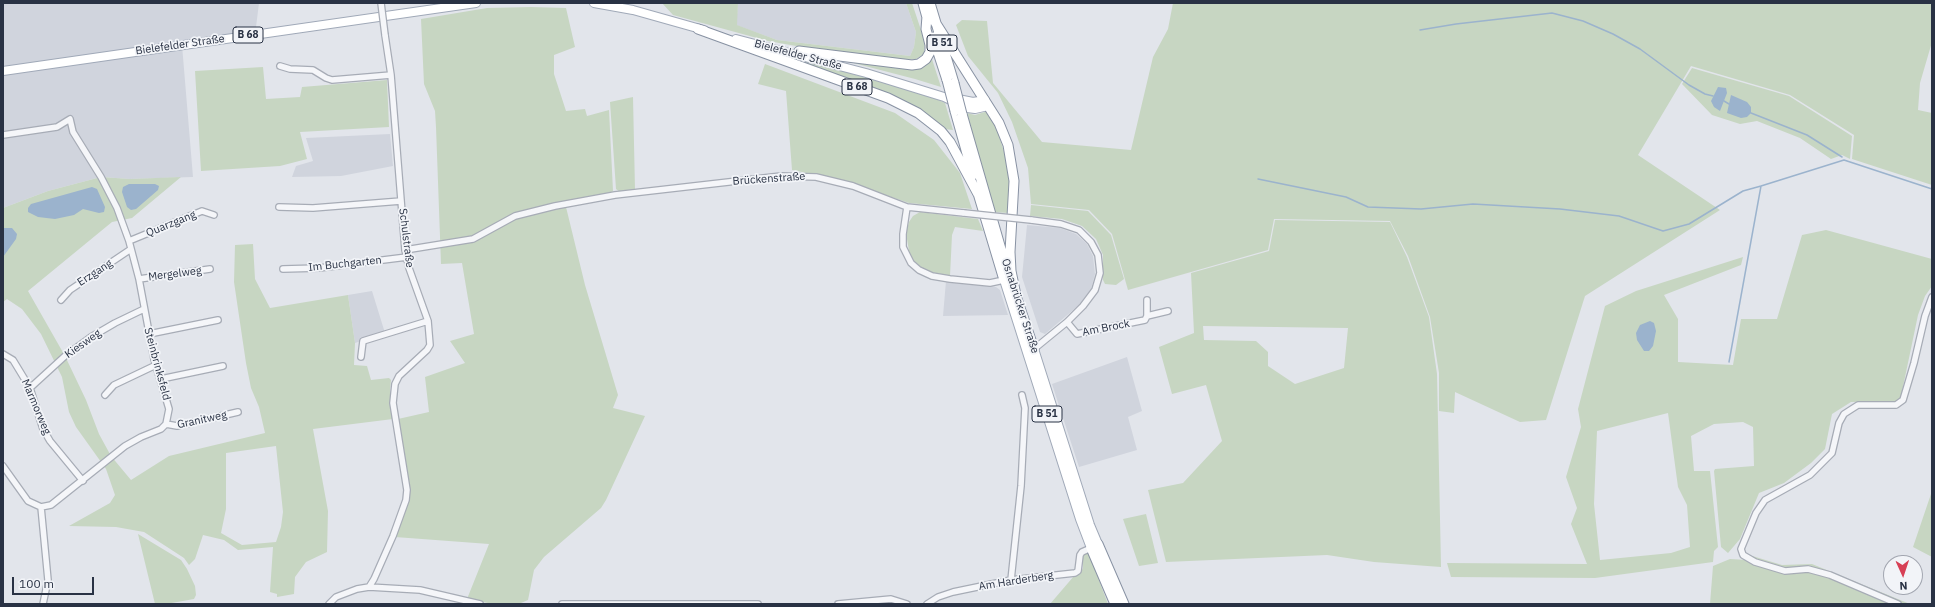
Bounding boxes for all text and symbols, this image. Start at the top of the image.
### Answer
road number: B 68 [233,27,263,43]
street label: Bielefelder Straße [135,32,225,58]
road number: B 51 [927,35,957,51]
street label: Bielefelder Straße [753,37,843,73]
road number: B 68 [842,79,872,95]
street label: Brückenstraße [732,170,806,188]
street label: Quarzgang [144,208,198,240]
street label: Schulstraße [396,208,416,268]
street label: Im Buchgarten [308,254,382,274]
street label: Erzgang [75,257,115,289]
street label: Osnabrücker Straße [998,257,1042,355]
street label: Mergelweg [148,264,202,284]
street label: Am Brock [1081,317,1131,339]
street label: Steinbrinksfeld [141,326,173,402]
street label: Kiesweg [62,327,104,361]
street label: Marmorweg [18,377,54,437]
road number: B 51 [1032,406,1062,422]
street label: Granitweg [176,408,228,432]
north arrow [1883,555,1923,595]
scale bar [14,569,96,595]
street label: Am Harderberg [978,569,1054,593]
text: 100 m [19,576,54,591]
text: N [1899,579,1908,593]

